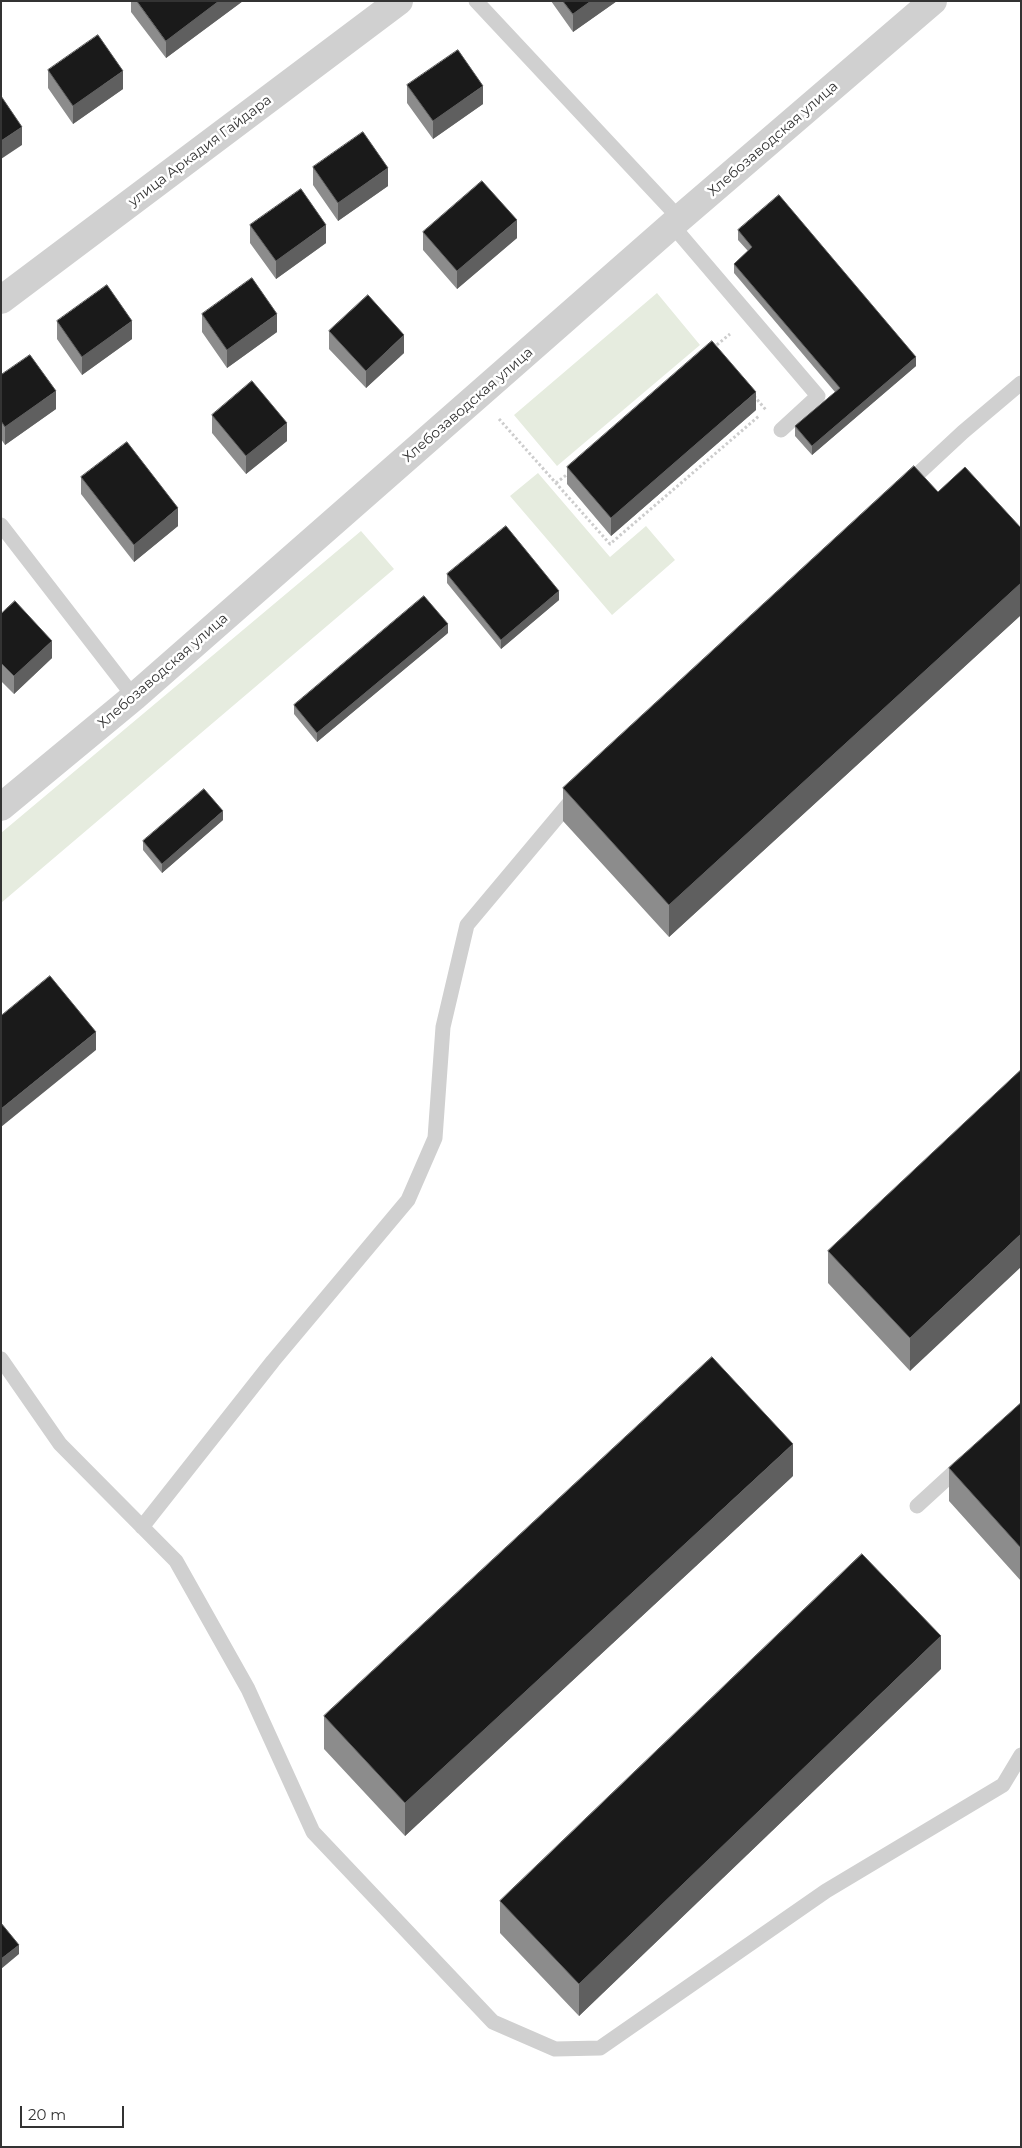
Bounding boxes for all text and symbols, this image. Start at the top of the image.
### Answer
street label: Хлебозаводская улица [705,78,841,200]
street label: улица Аркадия Гайдара [125,92,275,210]
street label: Хлебозаводская улица [400,344,536,466]
street label: Хлебозаводская улица [95,610,231,732]
scale bar [22,2096,126,2128]
text: 20 m [28,2105,66,2124]

